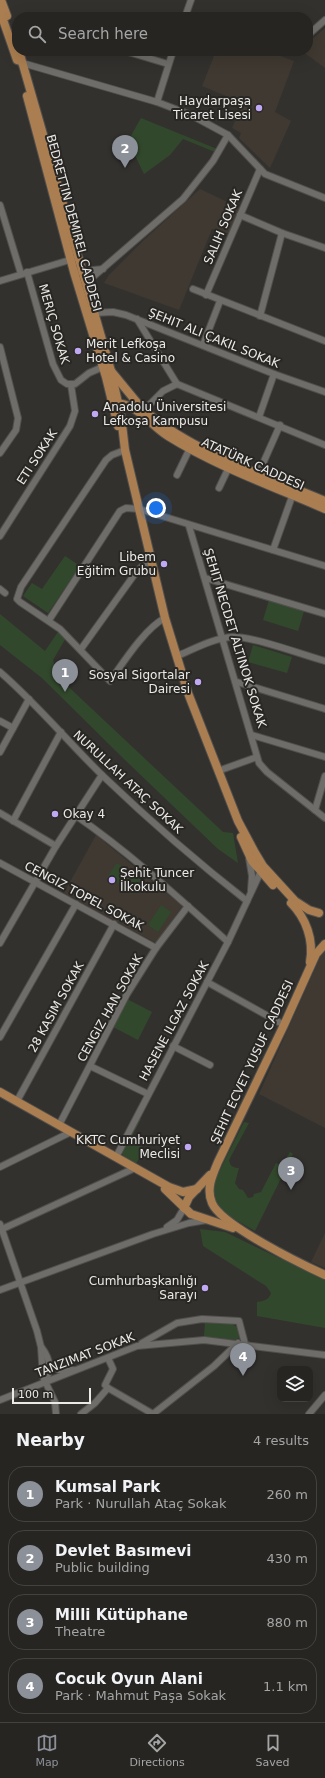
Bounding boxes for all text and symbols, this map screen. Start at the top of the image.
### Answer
search box [12,12,313,56]
icon: search [26,23,48,45]
text: Search here [58,25,148,43]
place label: Haydarpaşa Ticaret Lisesi [172,94,251,122]
marker: Haydarpaşa Ticaret Lisesi [254,103,264,113]
street label: BEDRETTIN DEMIREL CADDESI [44,133,104,313]
pin: 2 [112,135,138,168]
street label: SALIH SOKAK [201,186,245,267]
street label: MERIÇ SOKAK [36,282,72,367]
street label: ŞEHIT ALI ÇAKIL SOKAK [146,305,283,371]
place label: Merit Lefkoşa Hotel & Casino [86,337,175,365]
marker: Merit Lefkoşa Hotel & Casino [73,346,83,356]
place label: Anadolu Üniversitesi Lefkoşa Kampusu [103,398,226,428]
marker: Anadolu Üniversitesi Lefkoşa Kampusu [90,409,100,419]
street label: ETI SOKAK [14,426,61,487]
street label: ATATÜRK CADDESI [199,433,307,493]
your location [146,498,166,518]
street label: ŞEHIT NECDET ALTINOK SOKAK [201,547,269,730]
place label: Libem Eğitim Grubu [77,550,156,578]
marker: Libem Eğitim Grubu [159,559,169,569]
pin: 1 [52,659,78,692]
place label: Sosyal Sigortalar Dairesi [89,668,190,696]
marker: Sosyal Sigortalar Dairesi [193,677,203,687]
street label: NURULLAH ATAÇ SOKAK [70,728,186,837]
place label: Okay 4 [63,807,105,821]
marker: Okay 4 [50,809,60,819]
street label: CENGIZ TOPEL SOKAK [22,859,147,934]
place label: Şehit Tuncer İlkokulu [120,866,194,894]
marker: Şehit Tuncer İlkokulu [107,875,117,885]
street label: CENGIZ HAN SOKAK [75,951,146,1064]
street label: 28 KASIM SOKAK [25,958,87,1055]
street label: HASENE ILGAZ SOKAK [137,958,212,1083]
street label: ŞEHIT ECVET YUSUF CADDESI [208,978,296,1146]
place label: KKTC Cumhuriyet Meclisi [76,1133,180,1161]
marker: KKTC Cumhuriyet Meclisi [183,1142,193,1152]
pin: 3 [278,1157,304,1190]
place label: Cumhurbaşkanlığı Sarayı [89,1274,197,1302]
marker: Cumhurbaşkanlığı Sarayı [200,1283,210,1293]
street label: TANZIMAT SOKAK [33,1329,138,1381]
pin: 4 [230,1343,256,1376]
map controls [277,1366,313,1402]
button: layers [277,1366,313,1402]
scale bar [12,1386,91,1405]
text: 100 m [18,1388,53,1401]
text: Nearby [16,1430,85,1450]
text: 4 results [253,1433,309,1448]
text: Kumsal Park [55,1478,160,1496]
text: 1 [25,1487,35,1502]
text: 260 m [266,1487,308,1502]
text: Park · Nurullah Ataç Sokak [55,1496,227,1511]
text: Devlet Basımevi [55,1542,191,1560]
text: 2 [25,1551,35,1566]
text: 430 m [266,1551,308,1566]
text: Public building [55,1560,150,1575]
text: Milli Kütüphane [55,1606,188,1624]
text: 3 [25,1615,35,1630]
text: 880 m [266,1615,308,1630]
text: Theatre [55,1624,105,1639]
text: Cocuk Oyun Alani [55,1670,203,1688]
text: 4 [25,1679,35,1694]
text: 1.1 km [263,1679,308,1694]
text: Park · Mahmut Paşa Sokak [55,1688,226,1703]
tab: Map [35,1732,59,1769]
tab: Directions [129,1732,185,1769]
tab: Saved [256,1732,290,1769]

